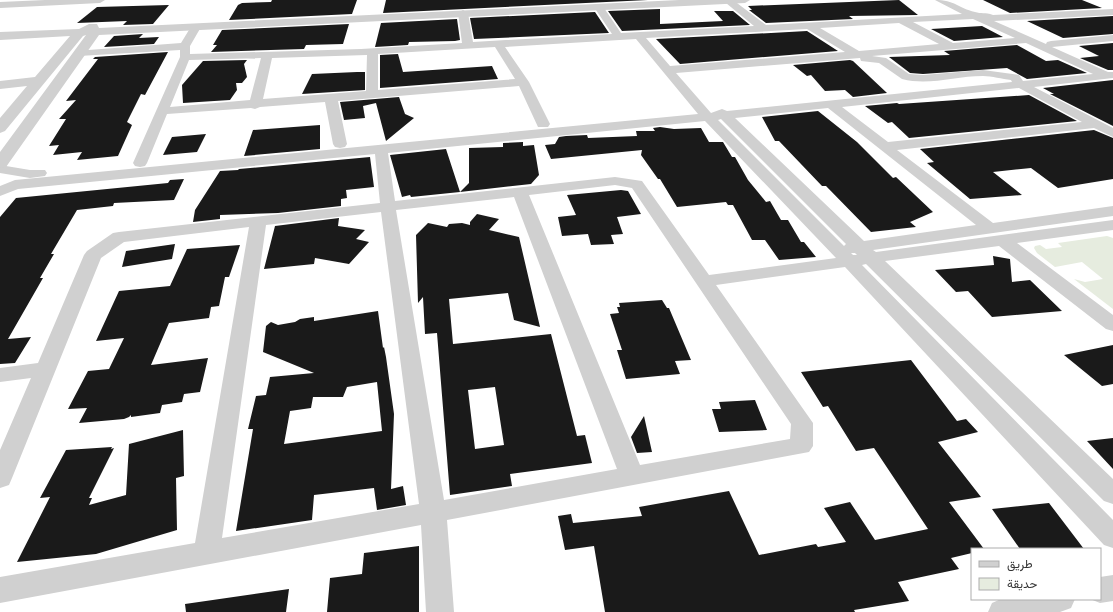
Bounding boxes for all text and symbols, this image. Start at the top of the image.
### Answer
legend [971,548,1101,600]
text: طريق [1007,557,1033,572]
text: حديقة [1007,577,1037,591]

